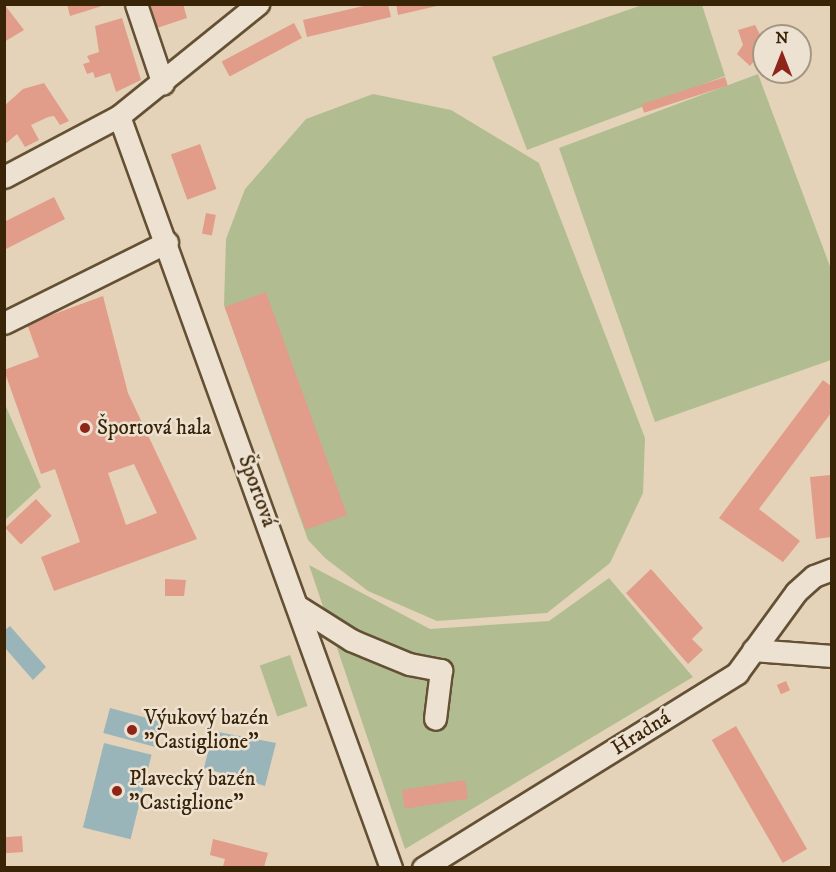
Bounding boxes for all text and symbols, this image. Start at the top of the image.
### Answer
north arrow [752,24,812,84]
text: N [775,28,789,48]
place label: Športová hala [97,415,211,441]
marker: Športová hala [78,421,92,435]
street label: Športová [232,452,282,530]
place label: Výukový bazén "Castiglione" [144,705,269,755]
street label: Hradná [607,705,675,761]
marker: Výukový bazén "Castiglione" [125,723,139,737]
place label: Plavecký bazén "Castiglione" [129,766,256,816]
marker: Plavecký bazén "Castiglione" [110,784,124,798]

